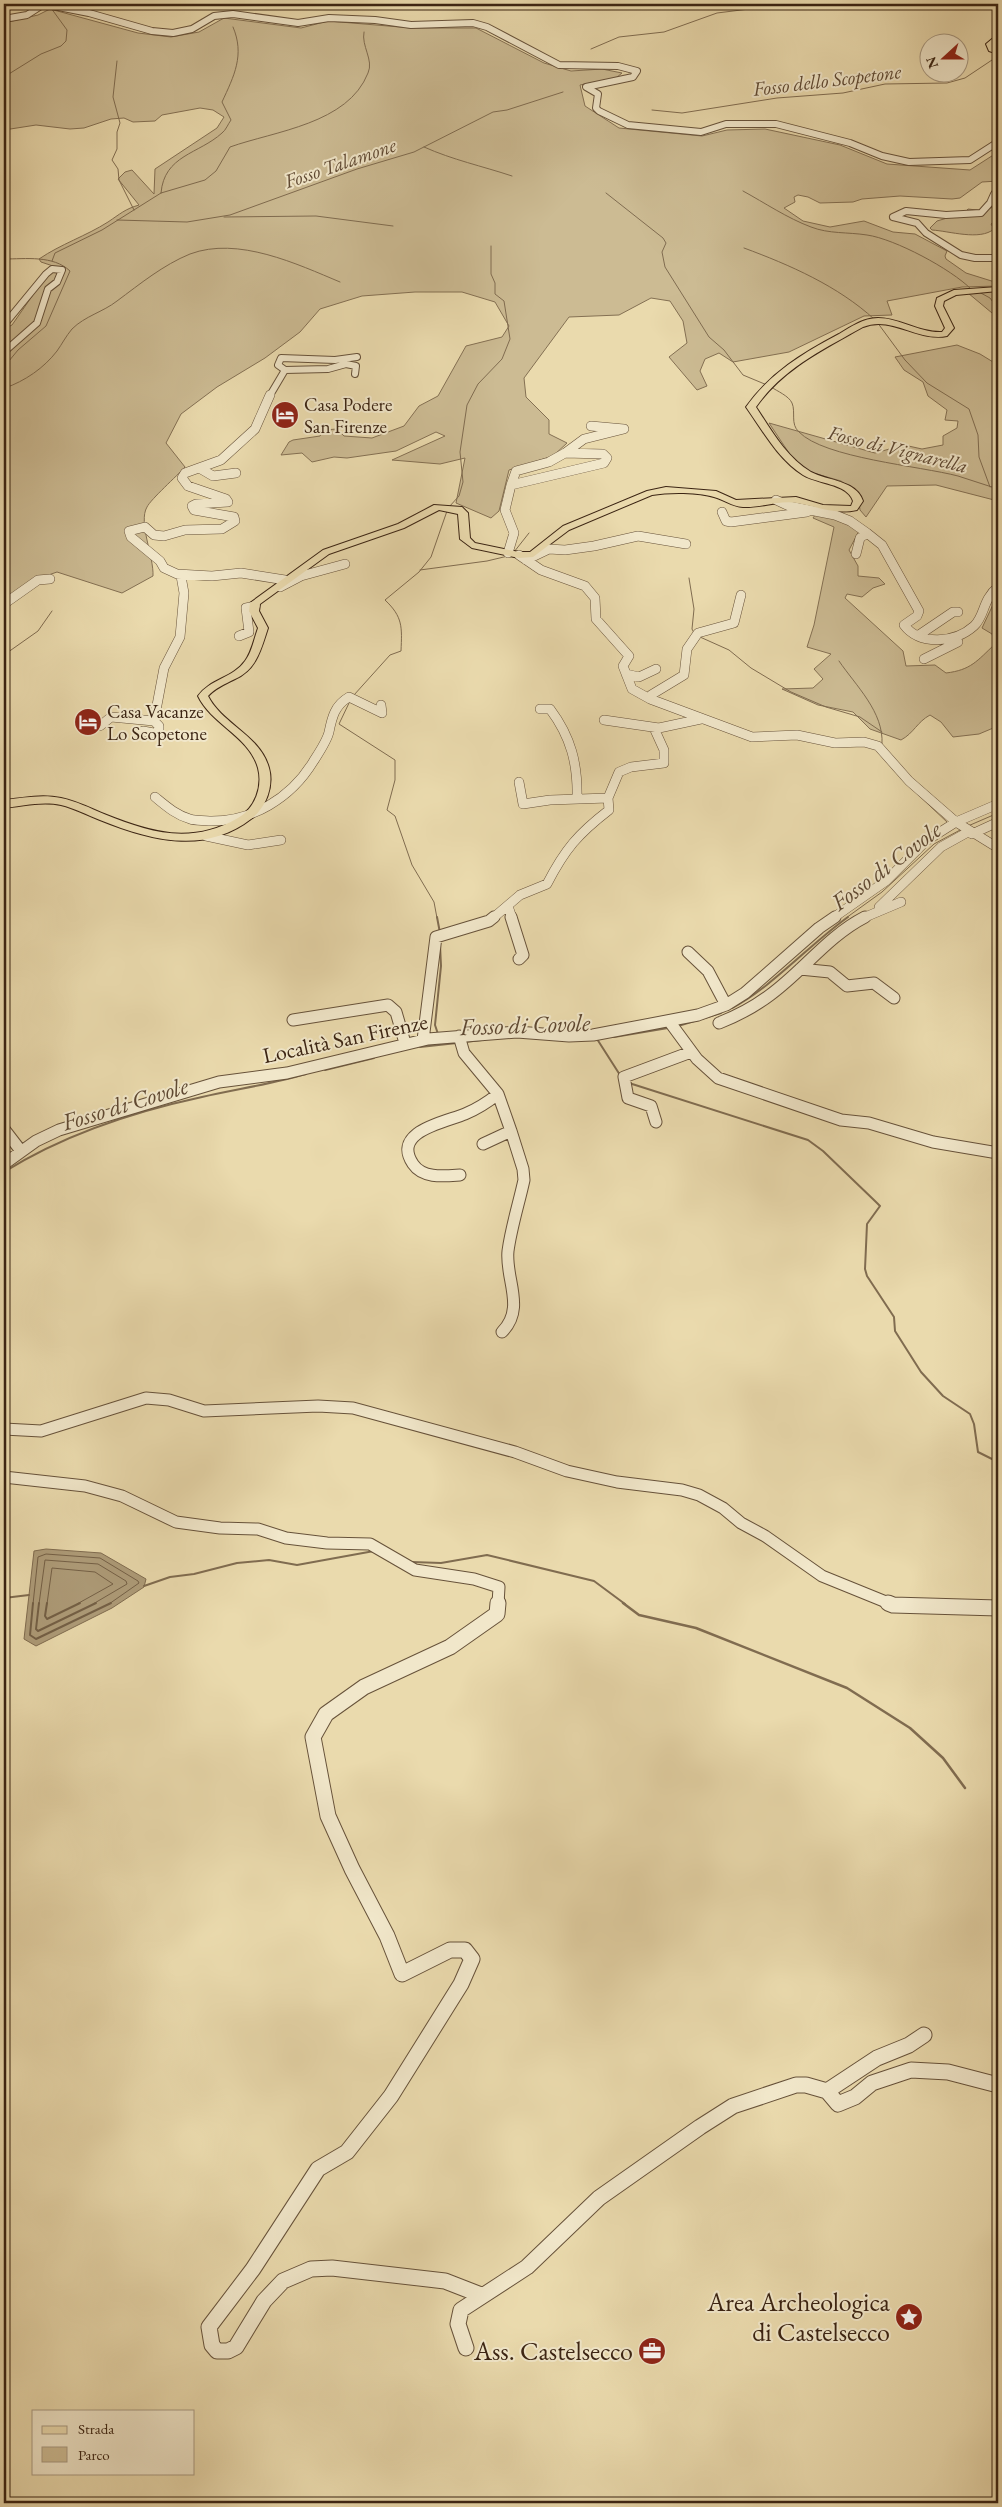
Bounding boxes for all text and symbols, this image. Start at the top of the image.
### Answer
north arrow [920,32,970,82]
text: N [921,54,942,71]
water label: Fosso dello Scopetone [750,58,903,102]
water label: Fosso Talamone [280,132,400,195]
place label: Casa Podere San Firenze [304,392,392,439]
hotel icon: Casa Podere San Firenze [270,400,300,430]
water label: Fosso di Vignarella [825,419,970,479]
place label: Casa Vacanze Lo Scopetone [107,699,207,746]
hotel icon: Casa Vacanze Lo Scopetone [73,707,103,737]
water label: Fosso di Covole [823,813,948,918]
street label: Località San Firenze [260,1007,431,1070]
water label: Fosso di Covole [458,1007,592,1042]
water label: Fosso di Covole [57,1069,193,1138]
place label: Area Archeologica di Castelsecco [706,2285,891,2349]
place icon: Area Archeologica di Castelsecco [894,2302,924,2332]
place label: Ass. Castelsecco [473,2334,633,2368]
office icon: Ass. Castelsecco [637,2336,667,2366]
legend [32,2410,195,2474]
text: Strada [78,2419,114,2438]
text: Parco [78,2445,110,2464]

